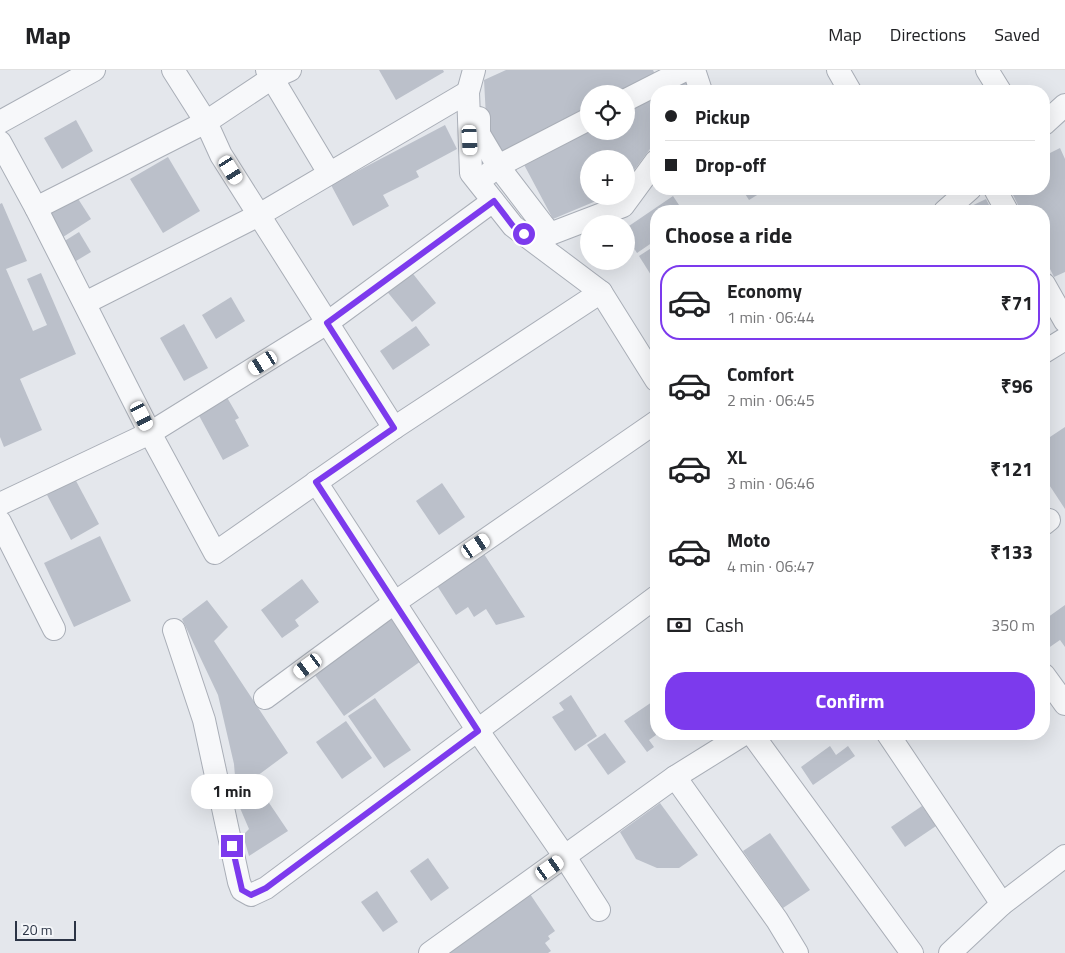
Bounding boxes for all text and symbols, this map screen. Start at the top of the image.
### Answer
text: Map [25,17,71,53]
text: Map [828,21,862,48]
text: Directions [890,21,966,48]
text: Saved [994,21,1040,48]
map controls [580,85,635,270]
button: locate [580,85,635,140]
text: Pickup [695,102,750,131]
car [461,125,478,155]
button: + [580,150,635,205]
text: Drop-off [695,150,766,179]
car [216,153,245,187]
button: − [580,215,635,270]
text: Choose a ride [665,218,792,252]
route start [513,223,535,245]
text: Economy [727,276,802,305]
icon: car [667,280,712,325]
text: ₹71 [1001,288,1033,317]
text: 1 min · 06:44 [727,305,815,329]
car [246,349,279,377]
text: Comfort [727,359,794,388]
icon: car [667,363,712,408]
text: ₹96 [1001,371,1033,400]
text: 2 min · 06:45 [727,388,815,412]
car [128,399,155,433]
text: XL [727,442,747,471]
icon: car [667,446,712,491]
text: ₹121 [990,454,1033,483]
text: 3 min · 06:46 [727,471,815,495]
text: Moto [727,525,770,554]
icon: car [667,529,712,574]
car [459,531,492,561]
text: ₹133 [990,537,1033,566]
text: 4 min · 06:47 [727,554,815,578]
text: Cash [705,610,744,639]
icon: cash [665,611,693,639]
text: 350 m [991,613,1035,637]
car [291,651,324,681]
button: Confirm [665,672,1035,730]
callout: 1 min [191,774,273,808]
text: 1 min [213,779,251,803]
route end [221,835,243,857]
car [533,853,566,883]
scale bar [15,918,76,941]
text: 20 m [22,919,52,940]

